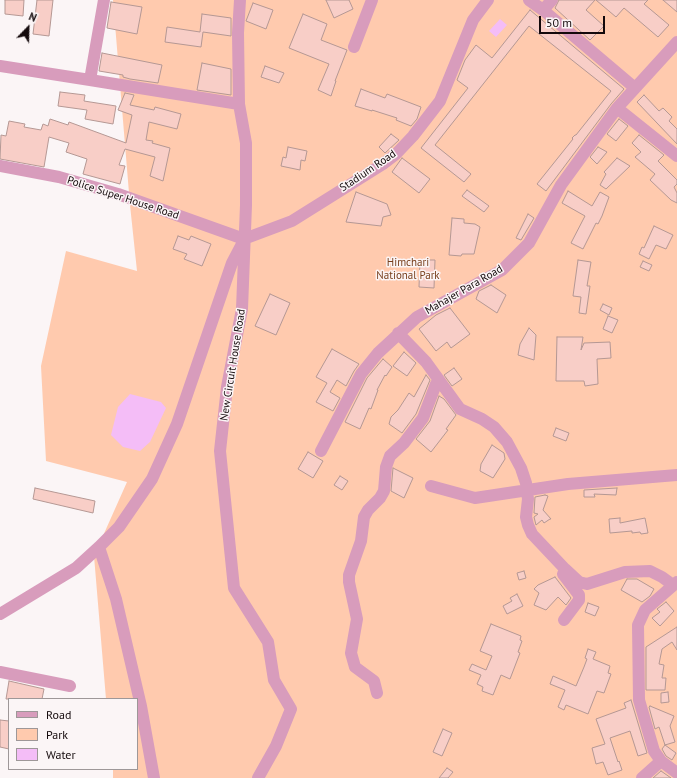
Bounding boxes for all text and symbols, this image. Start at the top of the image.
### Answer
north arrow [8,8,48,48]
scale bar [541,8,607,34]
text: N [27,9,39,25]
text: 50 m [546,15,572,30]
street label: Stadium Road [337,147,399,195]
street label: Police Super House Road [65,174,181,222]
park label: Himchari National Park [376,256,440,282]
street label: Mahajer Para Road [423,262,505,318]
street label: New Circuit House Road [218,308,248,422]
legend [8,698,138,770]
text: Road [46,707,71,722]
text: Park [46,727,68,742]
text: Water [46,747,76,762]

